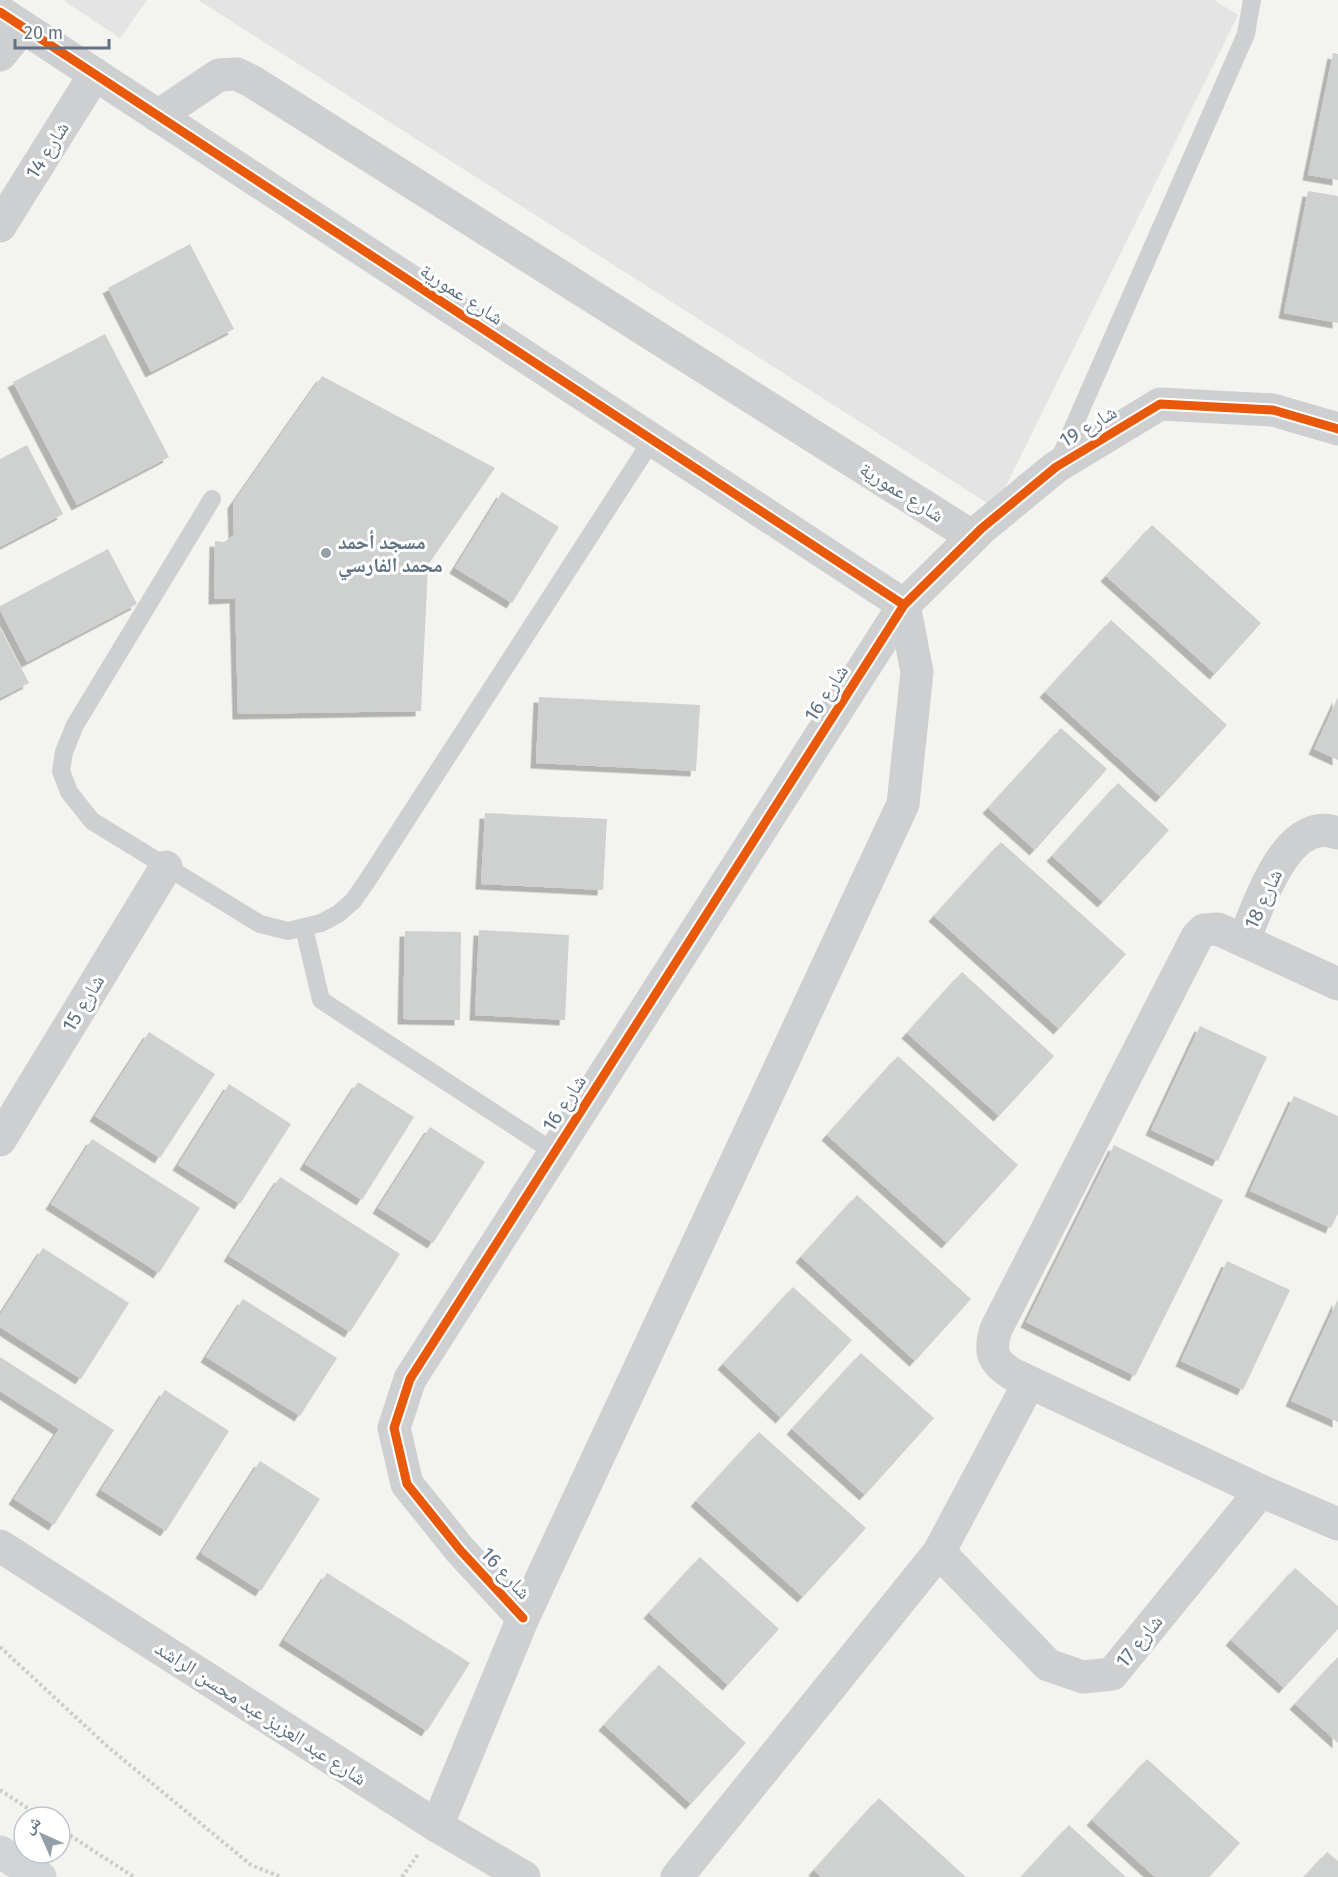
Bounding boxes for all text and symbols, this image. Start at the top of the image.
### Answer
scale bar [15,12,110,50]
text: 20 m [24,22,63,44]
street label: شارع 14 [20,117,75,183]
street label: شارع عمورية [415,258,508,331]
street label: شارع 19 [1055,400,1121,453]
street label: شارع عمورية [855,457,949,528]
place label: مسجد أحمد محمد الفارسي [338,529,443,581]
marker: مسجد أحمد محمد الفارسي [319,546,333,560]
street label: شارع 16 [799,660,854,726]
street label: شارع 18 [1239,865,1288,933]
street label: شارع 15 [57,970,110,1036]
street label: شارع 16 [537,1070,592,1136]
street label: شارع 16 [475,1542,536,1605]
street label: شارع 17 [1111,1610,1168,1673]
street label: شارع عبد العزيز عبد محسن الراشد [150,1636,371,1791]
north arrow [12,1805,72,1865]
text: ش [19,1812,44,1837]

